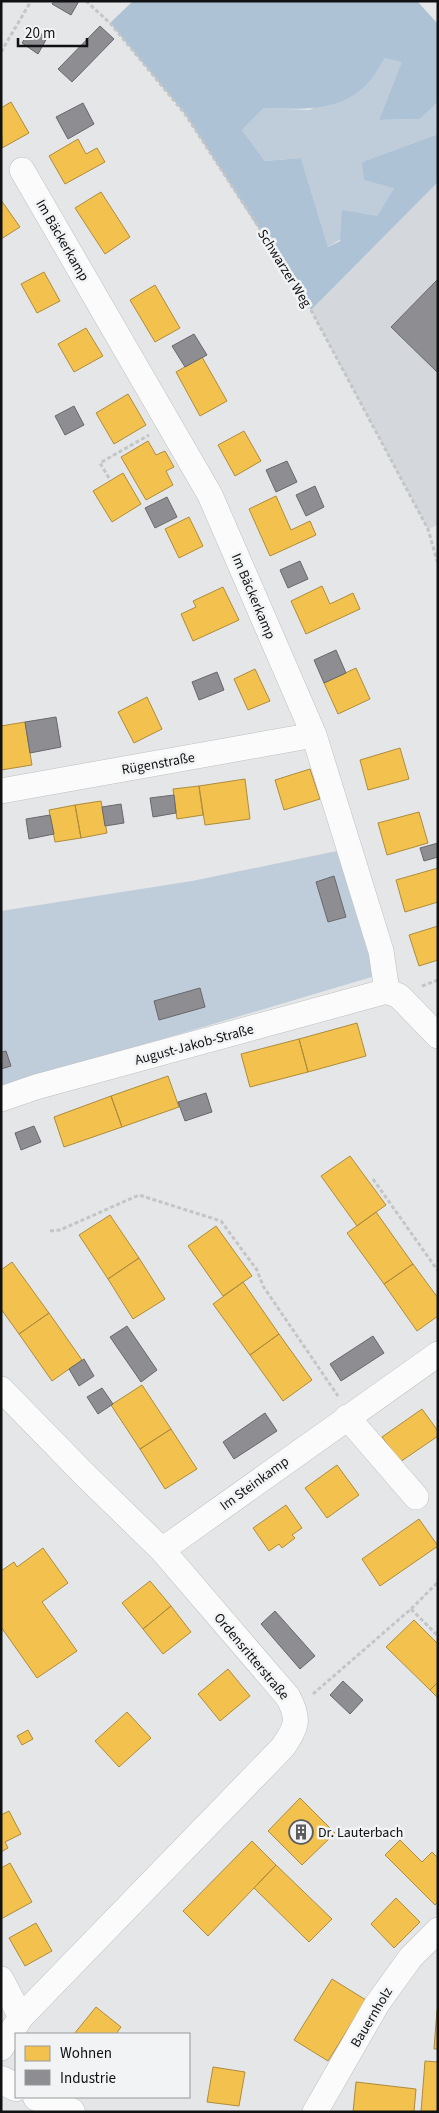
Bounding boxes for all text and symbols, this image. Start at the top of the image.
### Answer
scale bar [18,15,86,47]
text: 20 m [25,23,55,44]
street label: Im Bäckerkamp [31,196,94,285]
street label: Schwarzer Weg [252,226,316,311]
street label: Im Bäckerkamp [226,550,280,643]
street label: Rügenstraße [120,748,196,780]
street label: August-Jakob-Straße [133,1019,256,1070]
street label: Im Steinkamp [216,1452,293,1516]
street label: Ordensritterstraße [209,1609,294,1705]
building icon: Dr. Lauterbach [288,1819,314,1845]
place label: Dr. Lauterbach [318,1823,403,1843]
street label: Bauernholz [346,1984,398,2051]
legend [15,2033,190,2098]
text: Wohnen [60,2043,112,2064]
text: Industrie [60,2068,116,2089]

